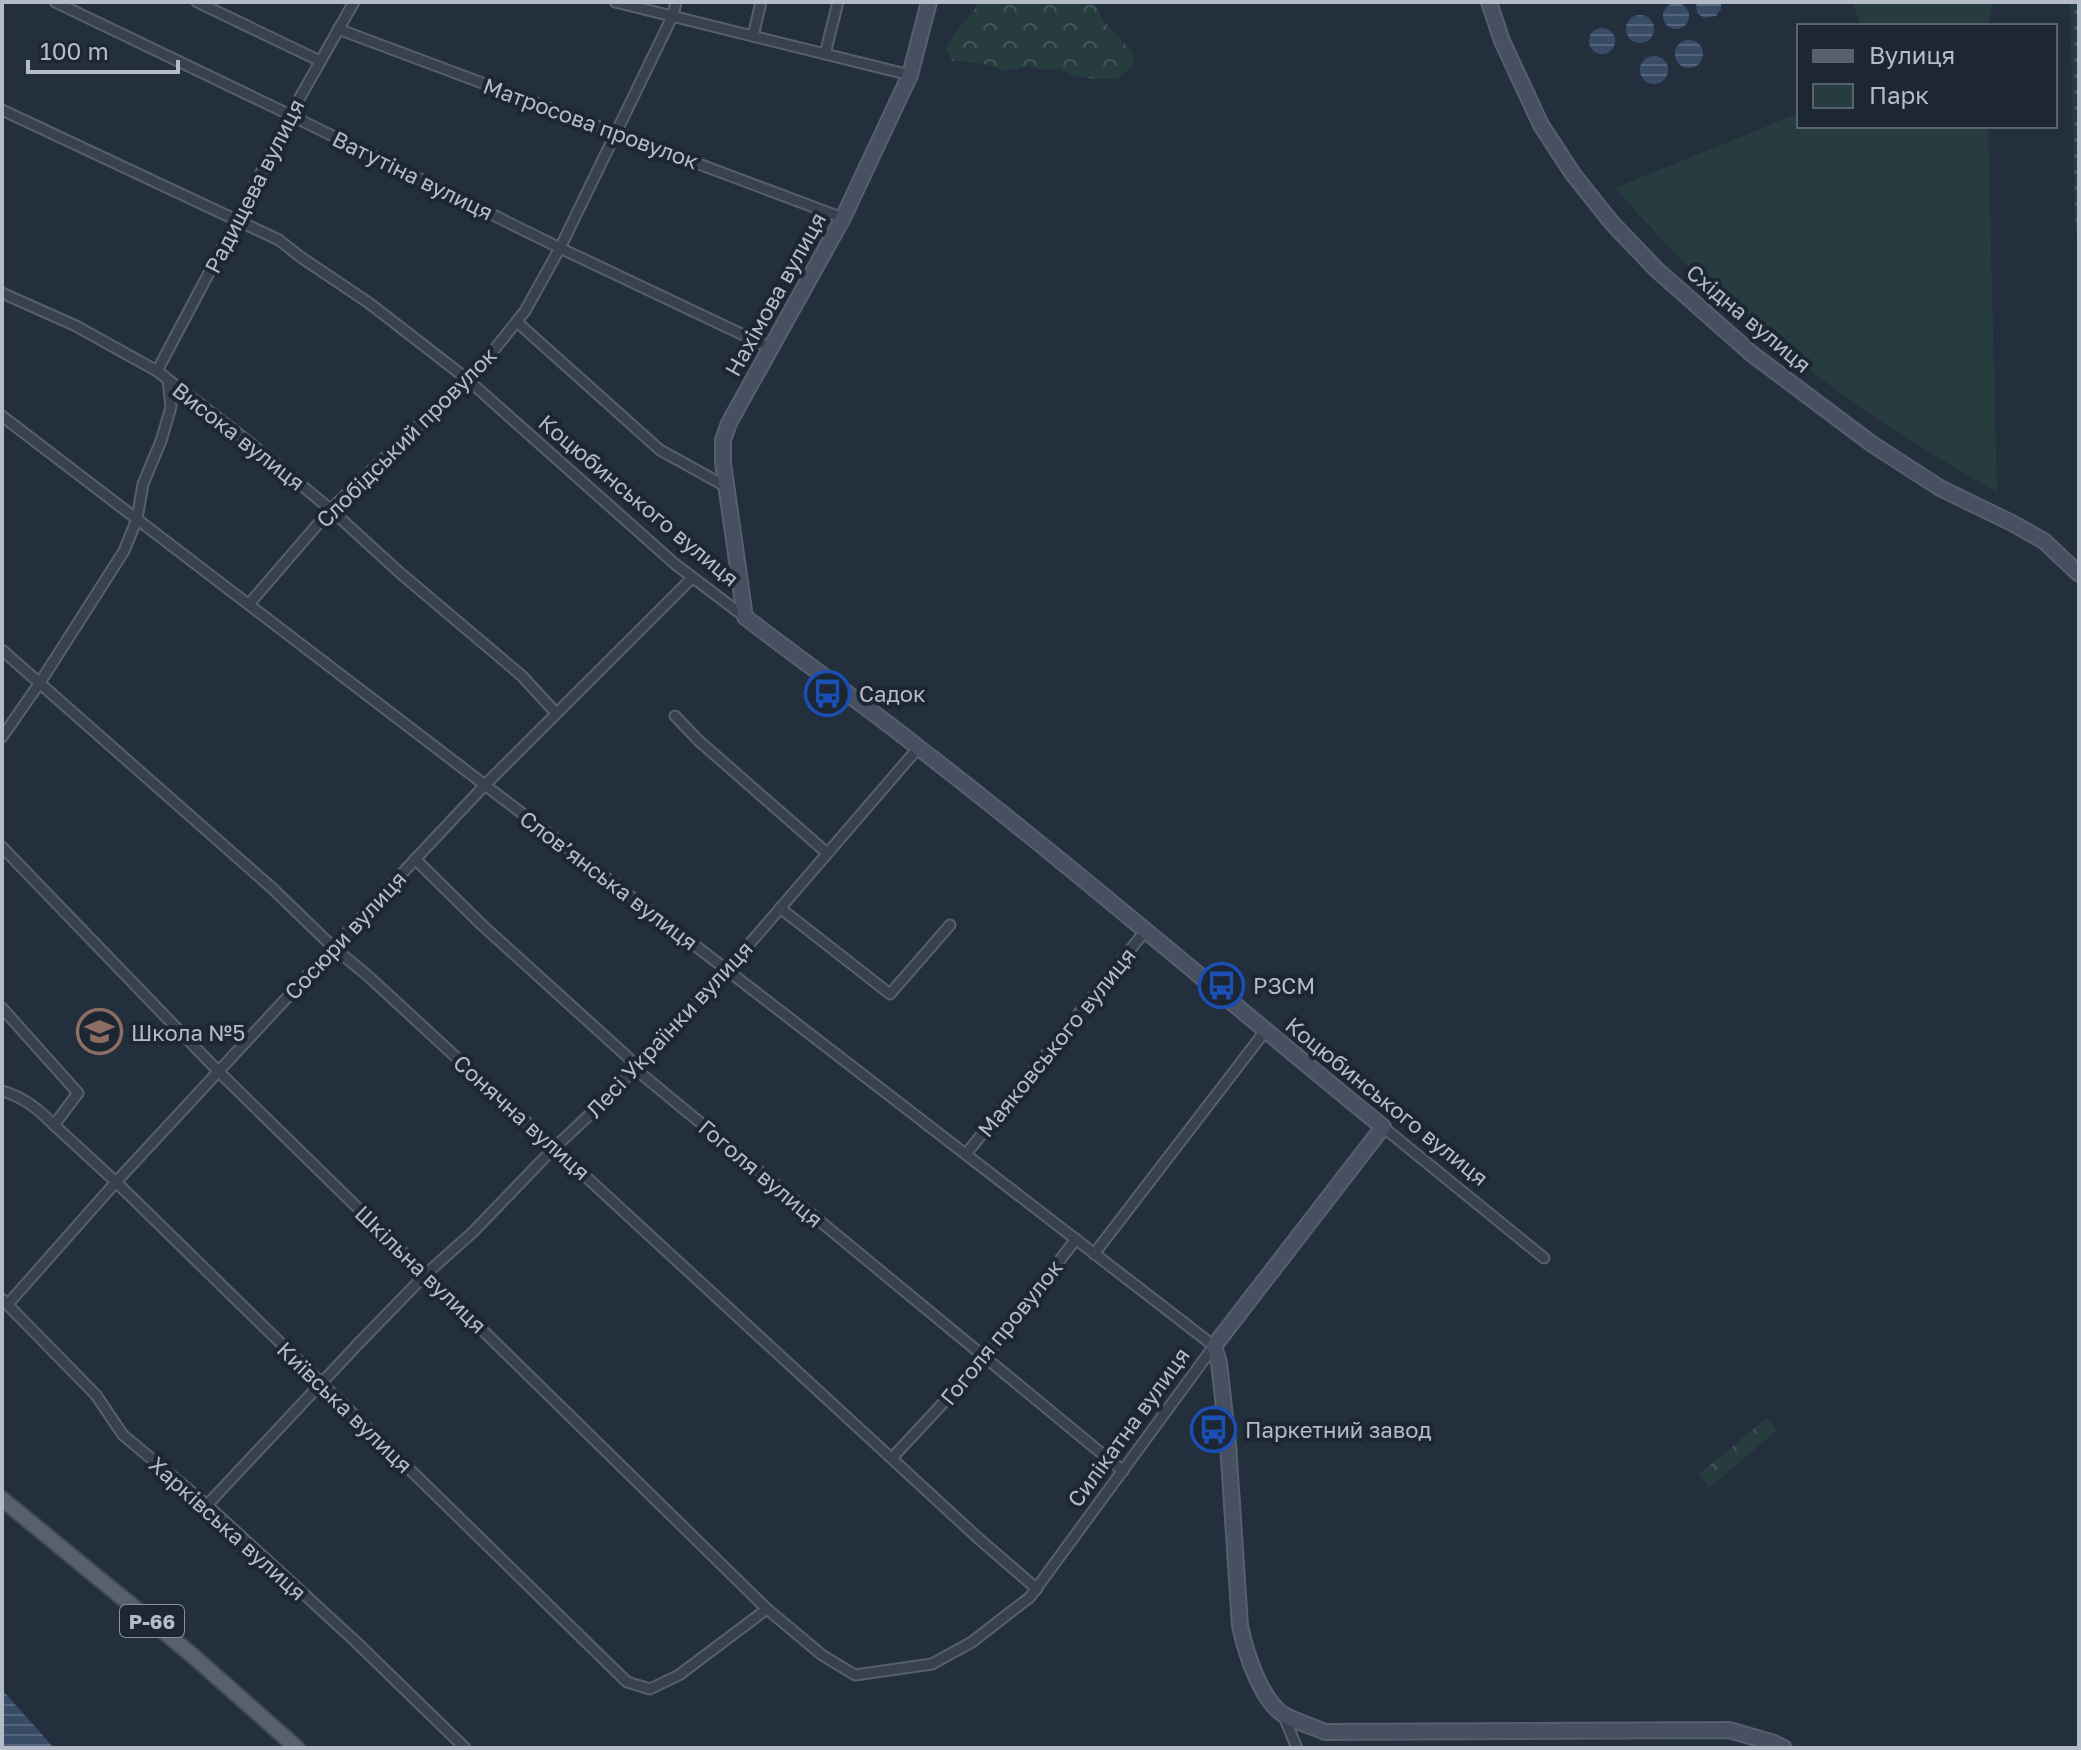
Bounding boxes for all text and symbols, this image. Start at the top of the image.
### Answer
scale bar [28,24,178,74]
legend [1797,24,2057,128]
text: 100 m [40,36,109,65]
text: Вулиця [1869,40,1955,69]
street label: Матросова провулок [480,72,702,175]
text: Парк [1869,80,1929,109]
street label: Радищева вулиця [198,94,310,278]
street label: Ватутіна вулиця [328,124,498,226]
street label: Нахімова вулиця [719,207,831,381]
street label: Східна вулиця [1681,258,1817,378]
street label: Слобідський провулок [310,341,502,533]
street label: Висока вулиця [168,376,310,496]
street label: Коцюбинського вулиця [533,408,745,592]
bus stop icon: Садок [804,669,852,717]
place label: Садок [859,680,926,707]
street label: Слов’янська вулиця [515,804,703,956]
street label: Сосюри вулиця [278,865,412,1005]
street label: Лесі Українки вулиця [580,935,758,1123]
street label: Маяковського вулиця [971,942,1141,1142]
bus stop icon: РЗСМ [1198,961,1246,1009]
place label: РЗСМ [1253,972,1315,999]
school or university icon: Школа №5 [76,1008,124,1056]
street label: Коцюбинського вулиця [1280,1011,1494,1191]
place label: Школа №5 [131,1019,245,1046]
street label: Сонячна вулиця [448,1049,596,1185]
street label: Гоголя вулиця [694,1113,828,1233]
street label: Шкільна вулиця [350,1199,492,1339]
street label: Гоголя провулок [934,1254,1068,1410]
street label: Київська вулиця [272,1336,418,1478]
street label: Силікатна вулиця [1061,1342,1195,1512]
bus stop icon: Паркетний завод [1190,1405,1238,1453]
place label: Паркетний завод [1245,1416,1431,1443]
street label: Харківська вулиця [144,1450,312,1606]
road number: Р-66 [120,1605,184,1637]

